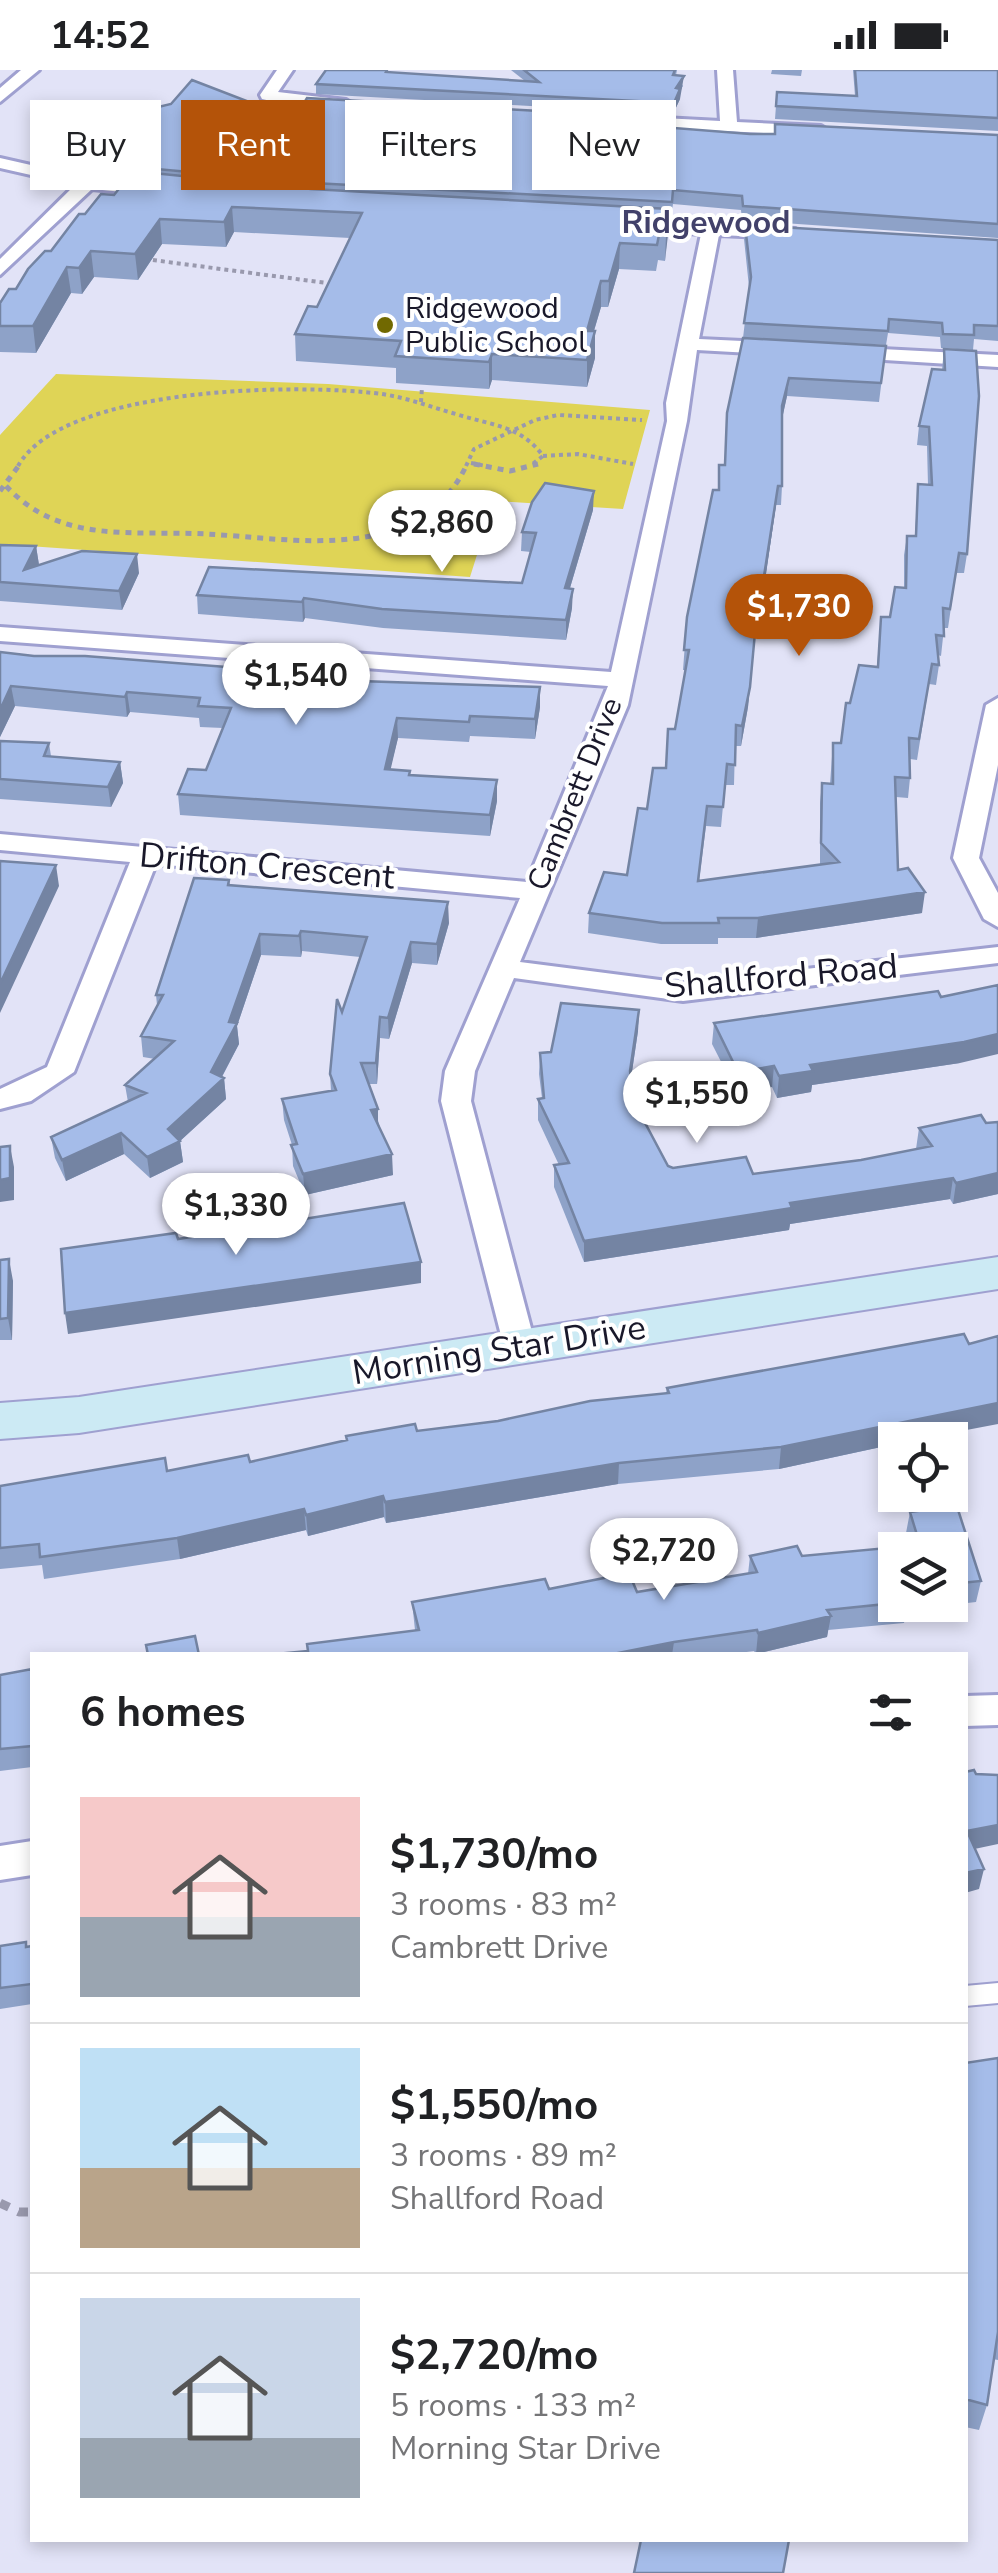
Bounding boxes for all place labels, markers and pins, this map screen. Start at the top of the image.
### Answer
place label: Ridgewood Public School [405,288,587,363]
marker: Ridgewood Public School [374,314,396,336]
pin: $2,860 [361,490,523,575]
pin: $1,730 [718,574,880,659]
pin: $1,540 [215,643,377,728]
pin: $1,550 [616,1061,778,1146]
pin: $1,330 [155,1173,317,1258]
pin: $2,720 [583,1518,745,1603]

